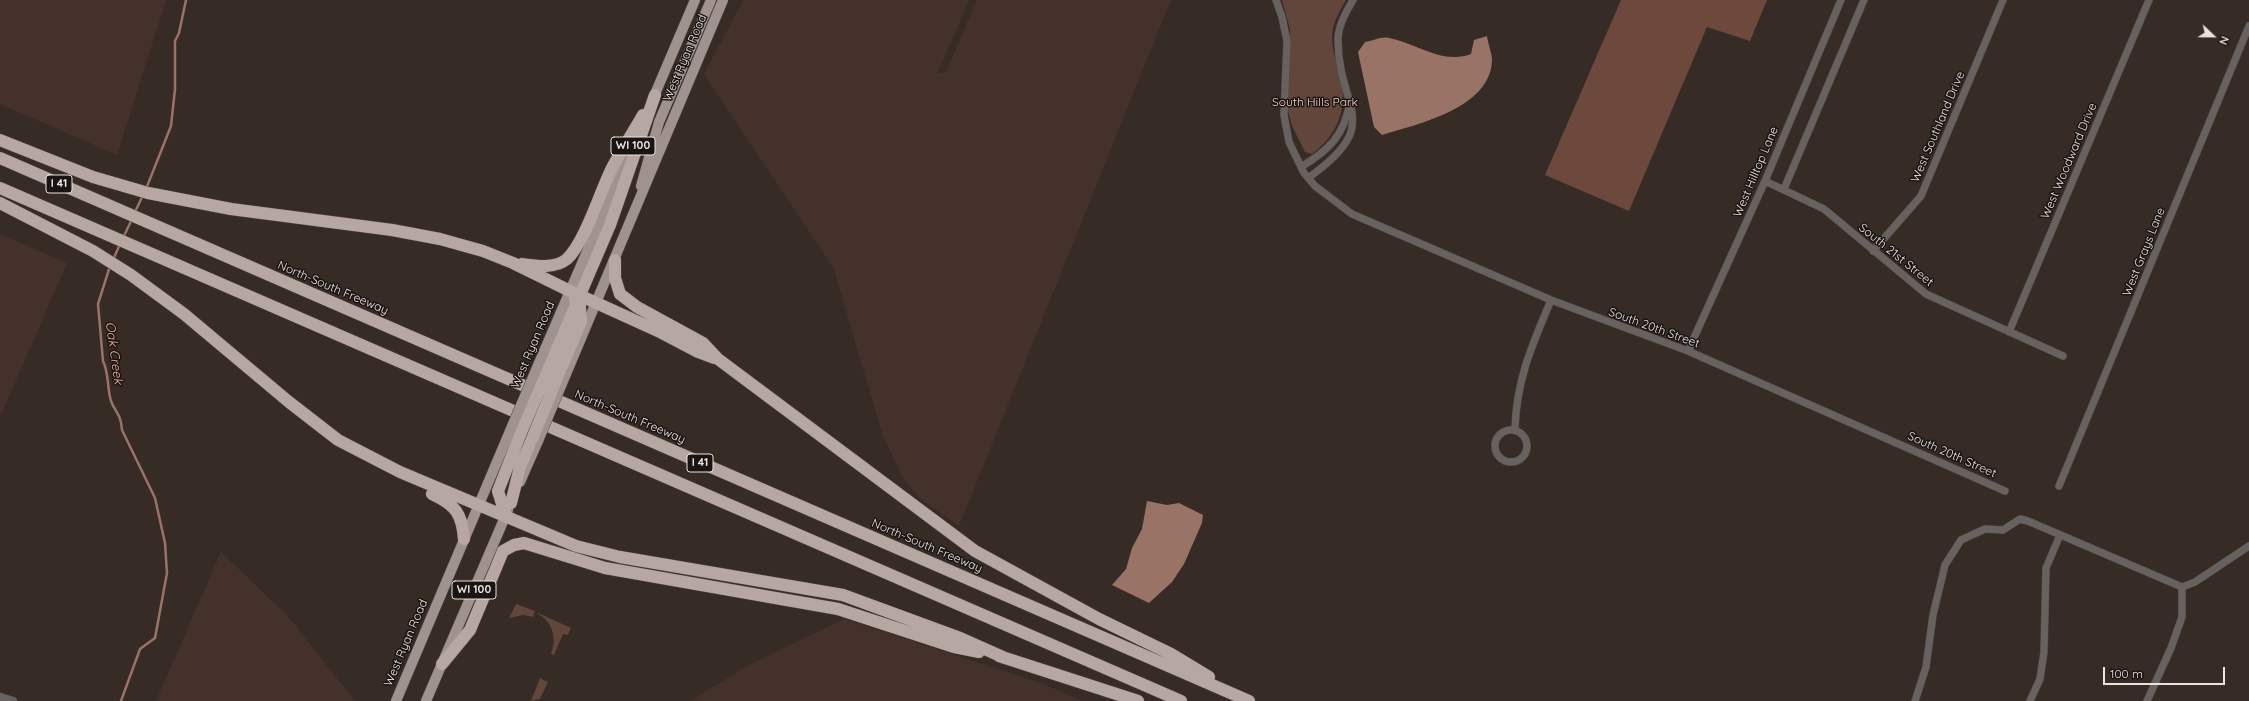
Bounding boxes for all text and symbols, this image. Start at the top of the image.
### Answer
street label: West Ryan Road [660,12,710,104]
north arrow [2193,16,2233,56]
text: N [2216,34,2232,47]
street label: West Southland Drive [1908,69,1968,185]
park label: South Hills Park [1272,95,1358,109]
street label: West Woodward Drive [2038,101,2100,221]
street label: West Hilltop Lane [1730,125,1782,219]
road number: WI 100 [611,137,655,155]
road number: I 41 [46,175,72,193]
street label: West Grays Lane [2120,206,2168,298]
street label: South 21st Street [1856,221,1936,289]
street label: North-South Freeway [275,258,391,318]
street label: West Ryan Road [508,299,558,391]
street label: South 20th Street [1607,305,1701,351]
water label: Oak Creek [102,321,126,385]
street label: North-South Freeway [572,387,688,447]
street label: South 20th Street [1905,429,1999,481]
road number: I 41 [687,454,713,472]
street label: North-South Freeway [869,516,985,576]
road number: WI 100 [452,581,496,599]
street label: West Ryan Road [381,597,431,689]
scale bar [2105,659,2227,685]
text: 100 m [2110,666,2143,681]

